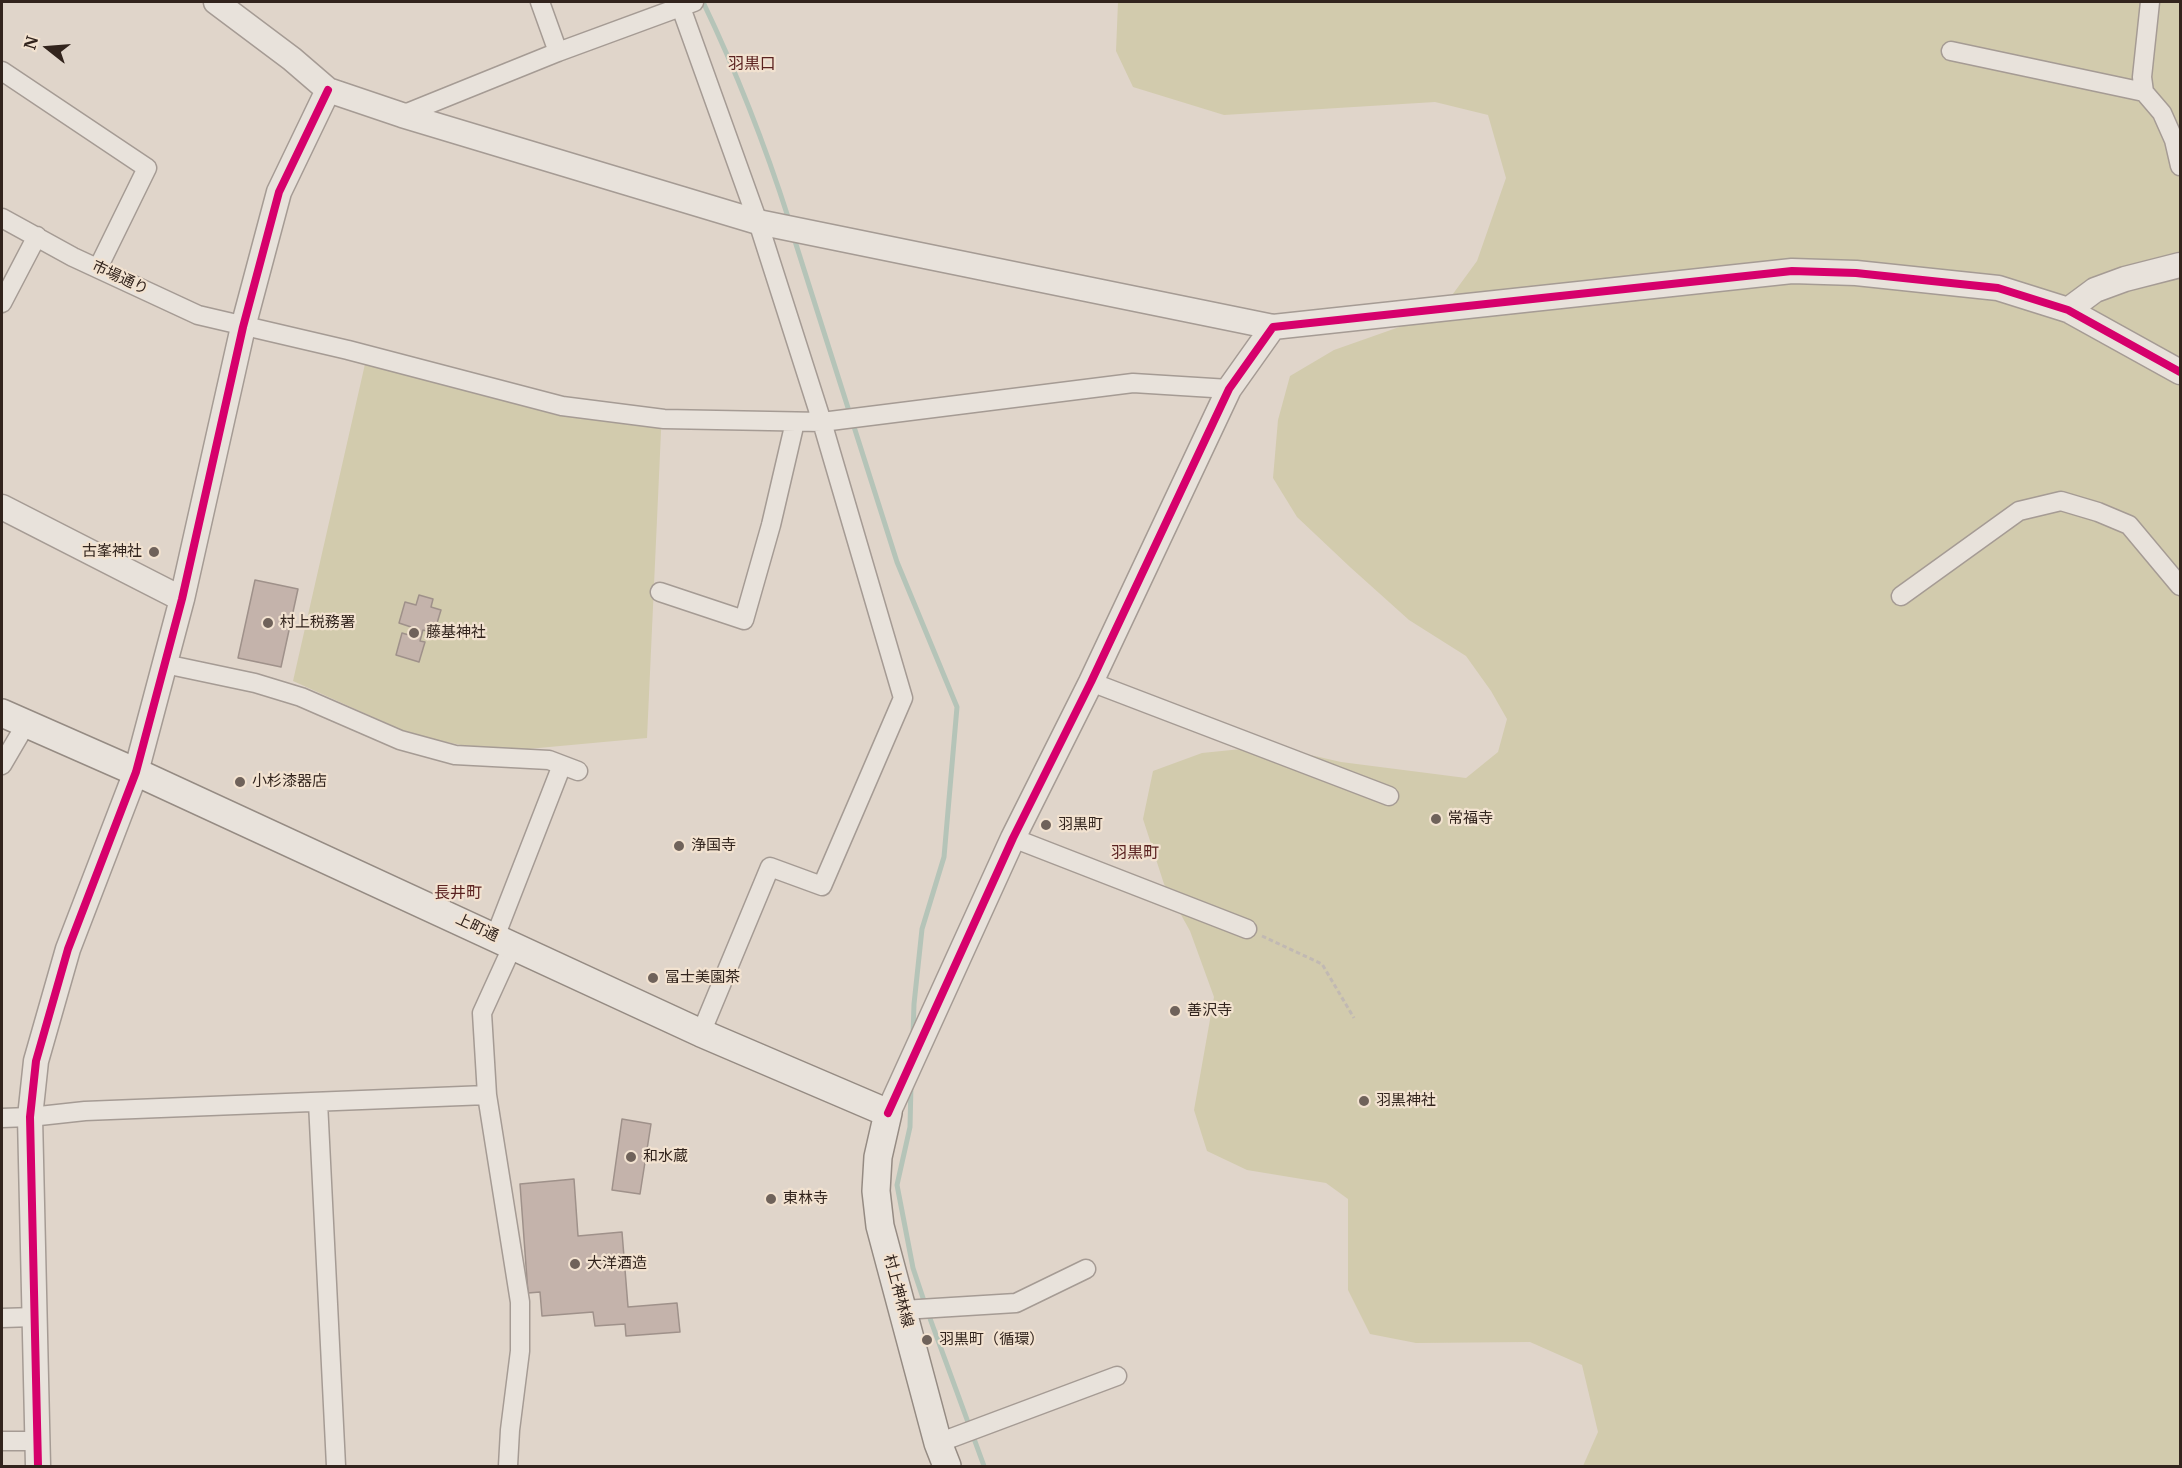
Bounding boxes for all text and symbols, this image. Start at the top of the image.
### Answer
north arrow [18,18,78,78]
text: N [19,34,42,52]
district label: 羽黒口 [728,54,776,74]
street label: 市場通り [89,257,151,299]
place label: 古峯神社 [82,543,142,561]
marker: 古峯神社 [147,545,161,559]
place label: 村上税務署 [280,614,355,632]
marker: 村上税務署 [261,616,275,630]
place label: 藤基神社 [426,624,486,642]
marker: 藤基神社 [407,626,421,640]
place label: 小杉漆器店 [252,773,327,791]
marker: 小杉漆器店 [233,775,247,789]
place label: 常福寺 [1448,810,1493,828]
marker: 常福寺 [1429,812,1443,826]
place label: 羽黒町 [1058,816,1103,834]
marker: 羽黒町 [1039,818,1053,832]
place label: 浄国寺 [691,837,736,855]
marker: 浄国寺 [672,839,686,853]
district label: 羽黒町 [1111,843,1159,863]
district label: 長井町 [434,883,482,903]
street label: 上町通 [453,910,501,946]
place label: 冨士美園茶 [665,969,740,987]
marker: 冨士美園茶 [646,971,660,985]
place label: 善沢寺 [1187,1002,1232,1020]
marker: 善沢寺 [1168,1004,1182,1018]
place label: 羽黒神社 [1376,1092,1436,1110]
marker: 羽黒神社 [1357,1094,1371,1108]
place label: 和水蔵 [643,1148,688,1166]
marker: 和水蔵 [624,1150,638,1164]
place label: 東林寺 [783,1190,828,1208]
marker: 東林寺 [764,1192,778,1206]
street label: 村上神林線 [880,1252,916,1330]
place label: 大洋酒造 [587,1255,647,1273]
marker: 大洋酒造 [568,1257,582,1271]
place label: 羽黒町（循環） [939,1331,1044,1349]
marker: 羽黒町（循環） [920,1333,934,1347]

